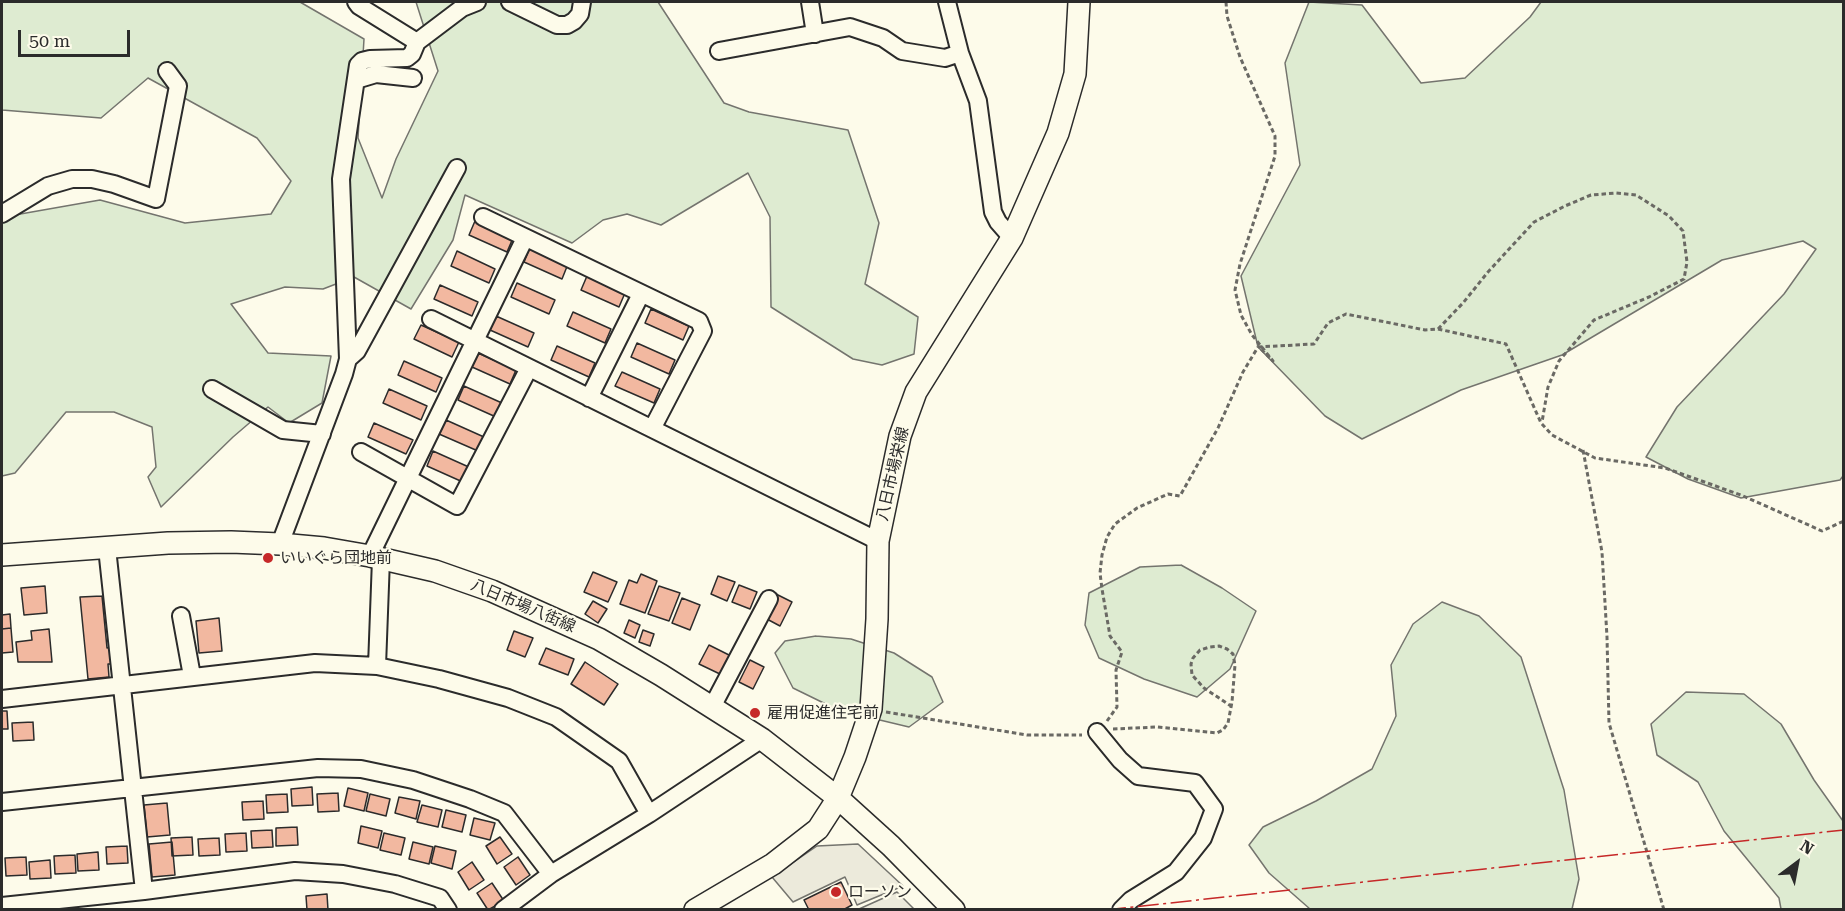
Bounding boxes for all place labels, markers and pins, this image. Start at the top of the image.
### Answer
place label: いいぐら団地前 [280,548,392,568]
marker: いいぐら団地前 [261,551,275,565]
place label: 雇用促進住宅前 [767,703,879,723]
marker: 雇用促進住宅前 [748,706,762,720]
place label: ローソン [848,882,912,902]
marker: ローソン [829,885,843,899]

